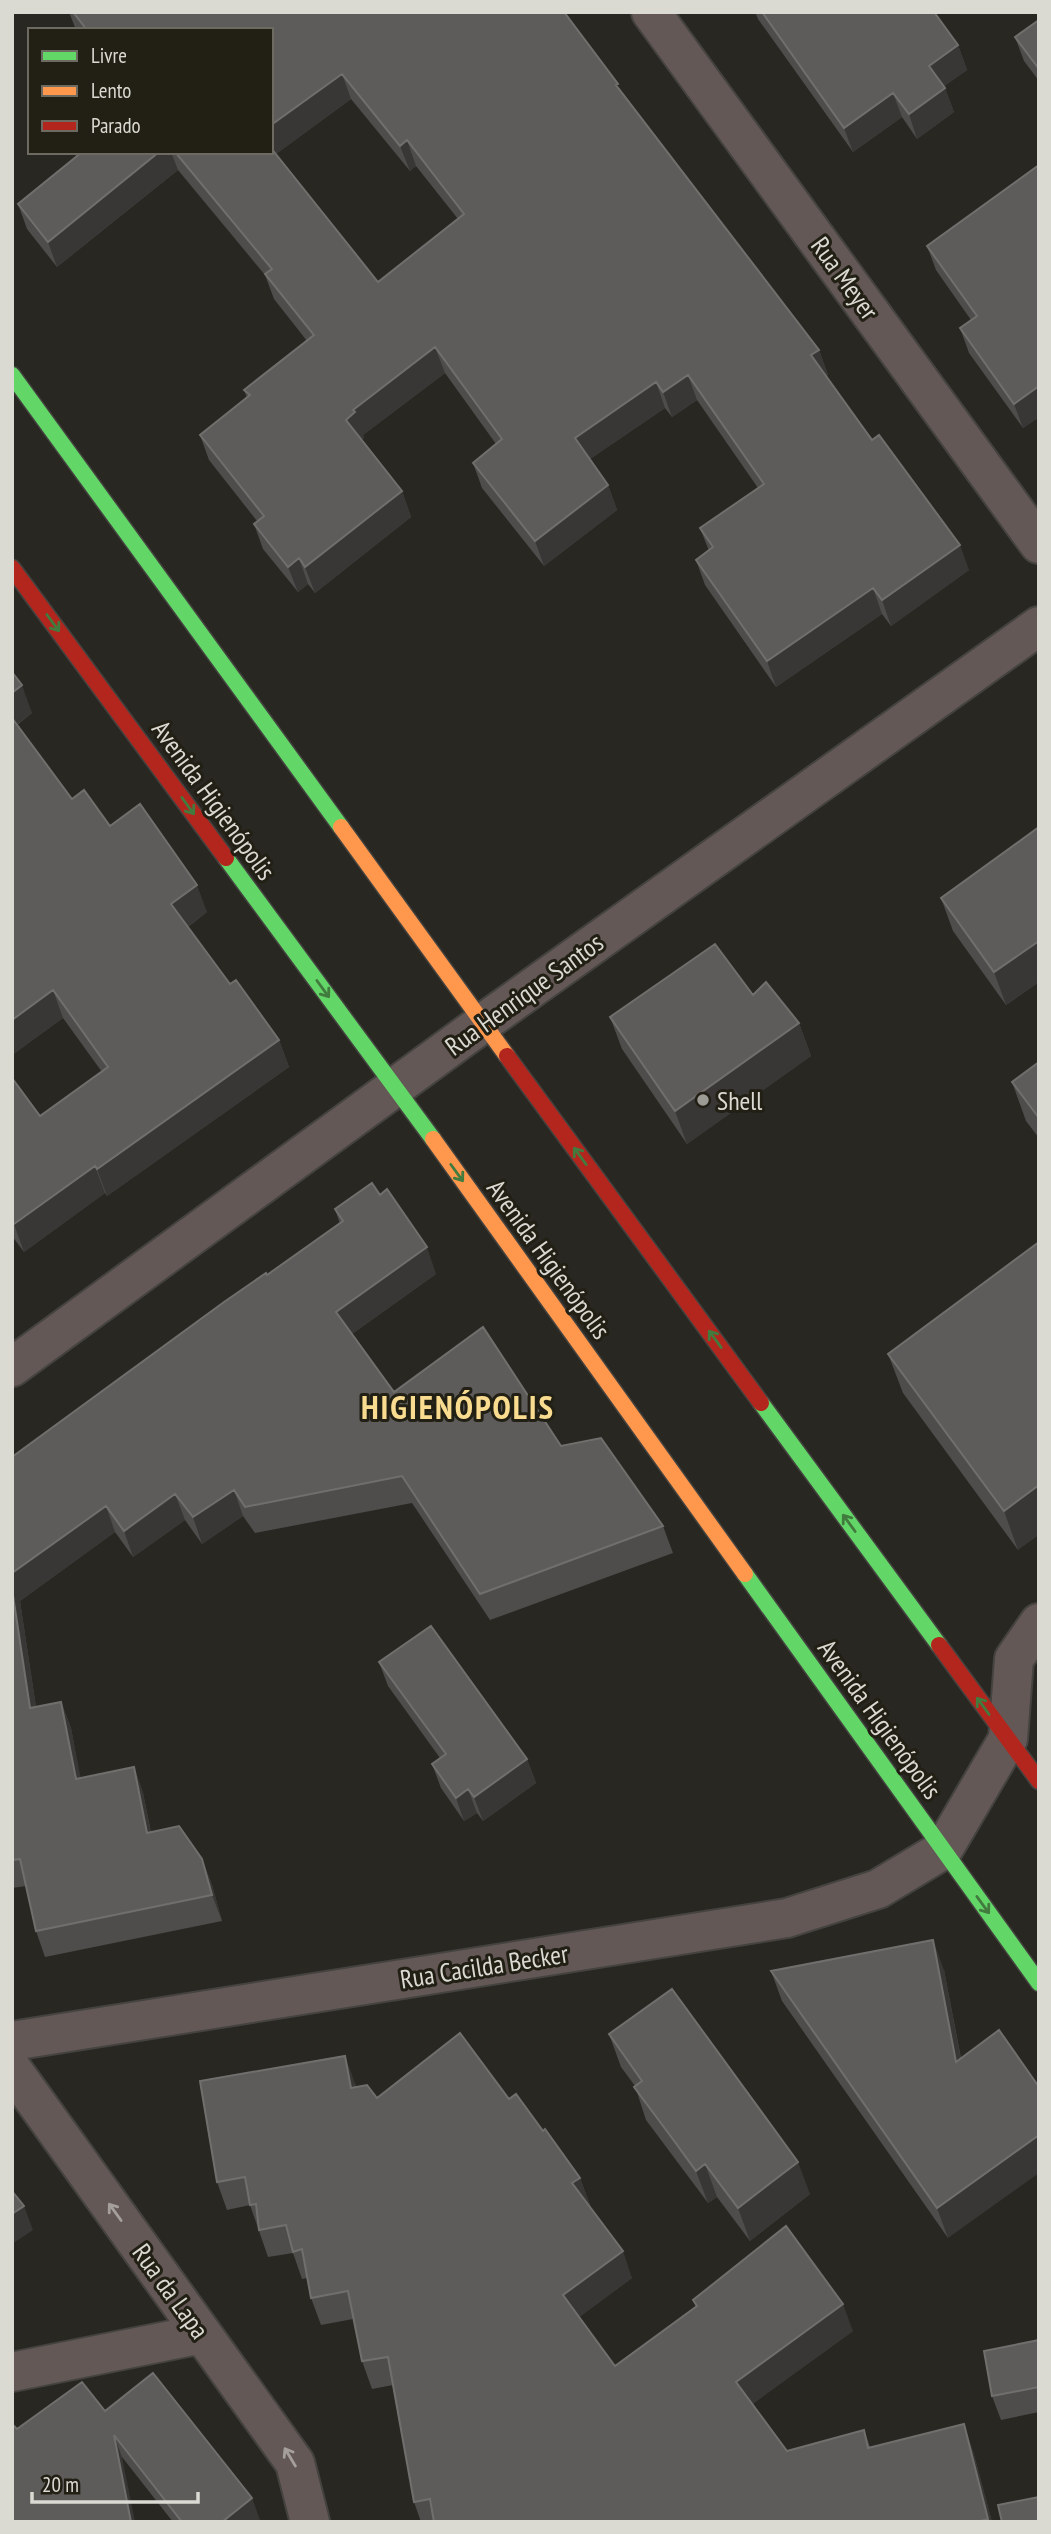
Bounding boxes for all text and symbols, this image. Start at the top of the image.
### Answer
legend [28,28,273,154]
text: Livre [91,42,127,69]
text: Lento [91,77,131,104]
text: Parado [91,112,141,139]
street label: Rua Meyer [804,230,886,326]
one-way arrow [46,613,60,632]
street label: Avenida Higienópolis [145,714,283,886]
one-way arrow [181,796,195,815]
street label: Rua Henrique Santos [439,926,609,1062]
one-way arrow [316,979,330,998]
place label: Shell [717,1084,762,1117]
marker: Shell [695,1092,711,1108]
one-way arrow [573,1147,587,1166]
one-way arrow [450,1163,464,1182]
street label: Avenida Higienópolis [480,1173,618,1345]
one-way arrow [707,1331,722,1349]
district label: HIGIENÓPOLIS [361,1385,555,1428]
one-way arrow [842,1514,856,1533]
street label: Avenida Higienópolis [811,1633,949,1805]
one-way arrow [976,1698,991,1716]
one-way arrow [976,1895,990,1914]
street label: Rua Cacilda Becker [398,1936,570,1996]
one-way arrow [108,2203,122,2222]
street label: Rua da Lapa [126,2237,216,2345]
one-way arrow [282,2448,296,2468]
scale bar [32,2460,198,2504]
text: 20 m [42,2471,79,2498]

